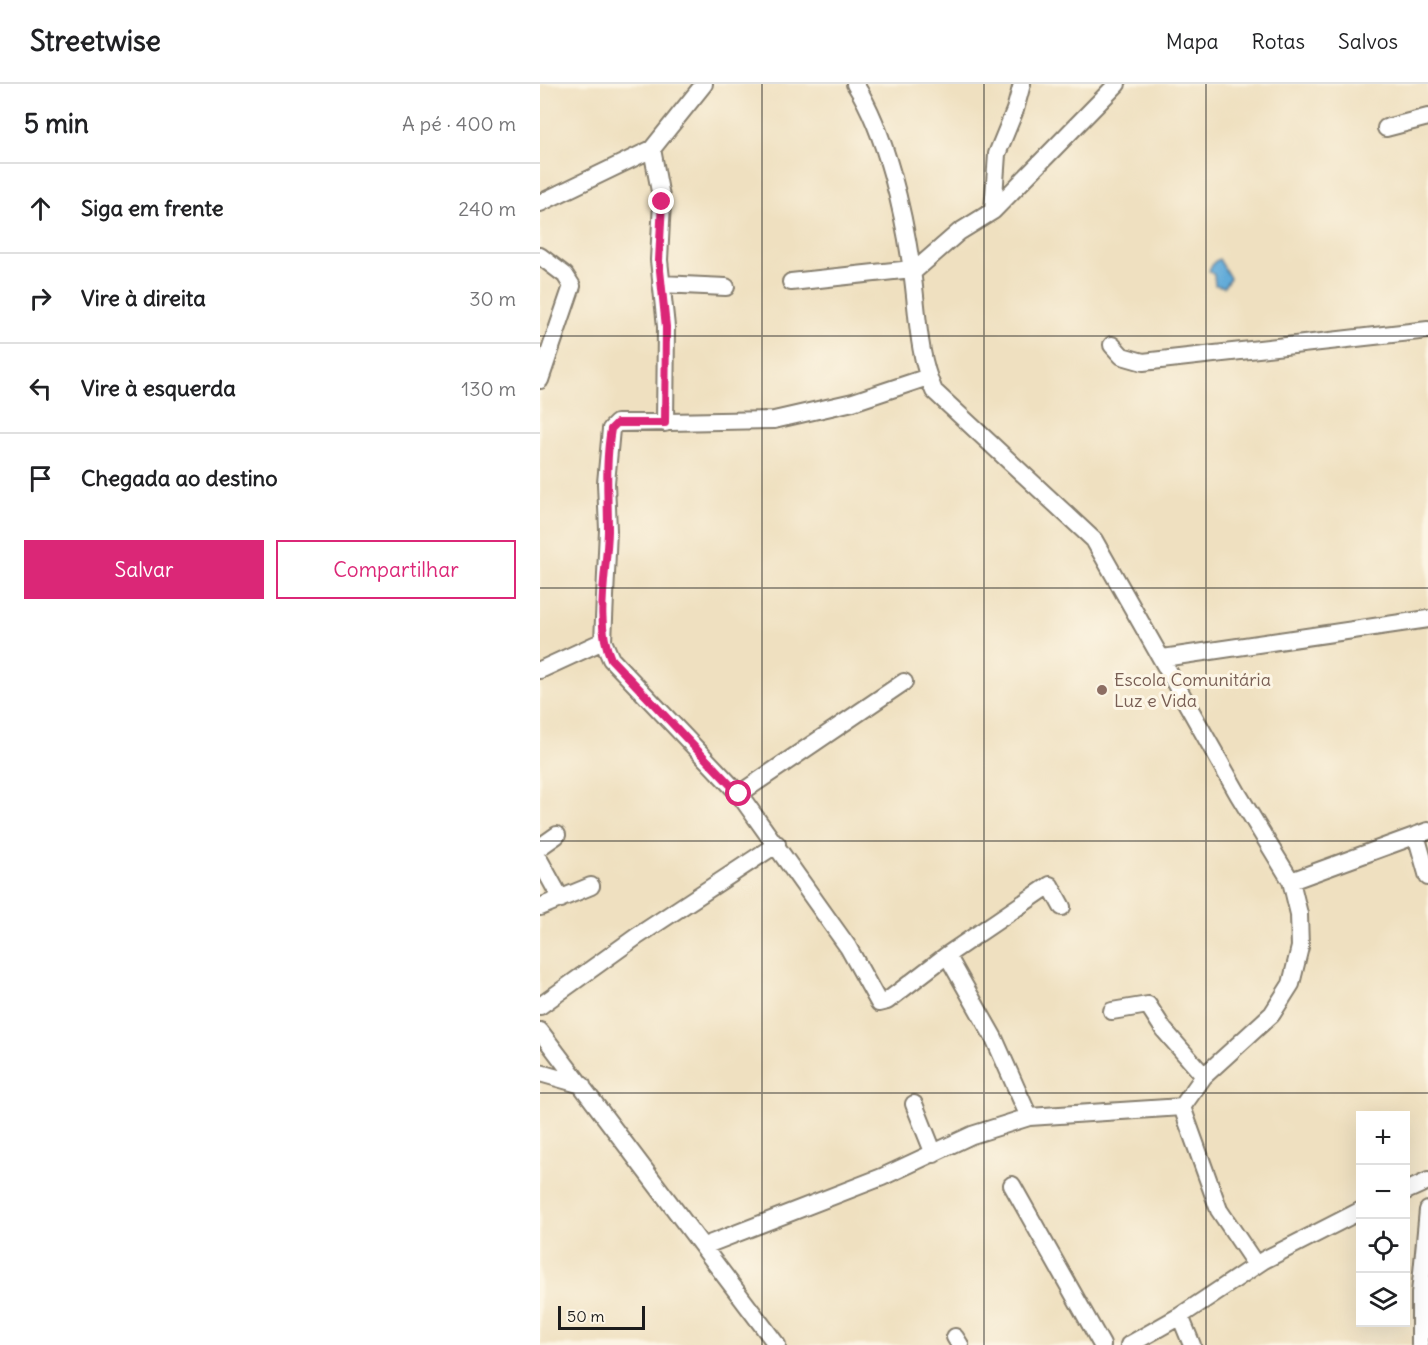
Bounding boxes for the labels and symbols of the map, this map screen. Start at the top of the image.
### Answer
route end [648,188,674,214]
place label: Escola Comunitária Luz e Vida [1114,668,1271,712]
marker: Escola Comunitária Luz e Vida [1095,683,1109,697]
route start [725,780,751,806]
scale bar [558,1303,645,1330]

